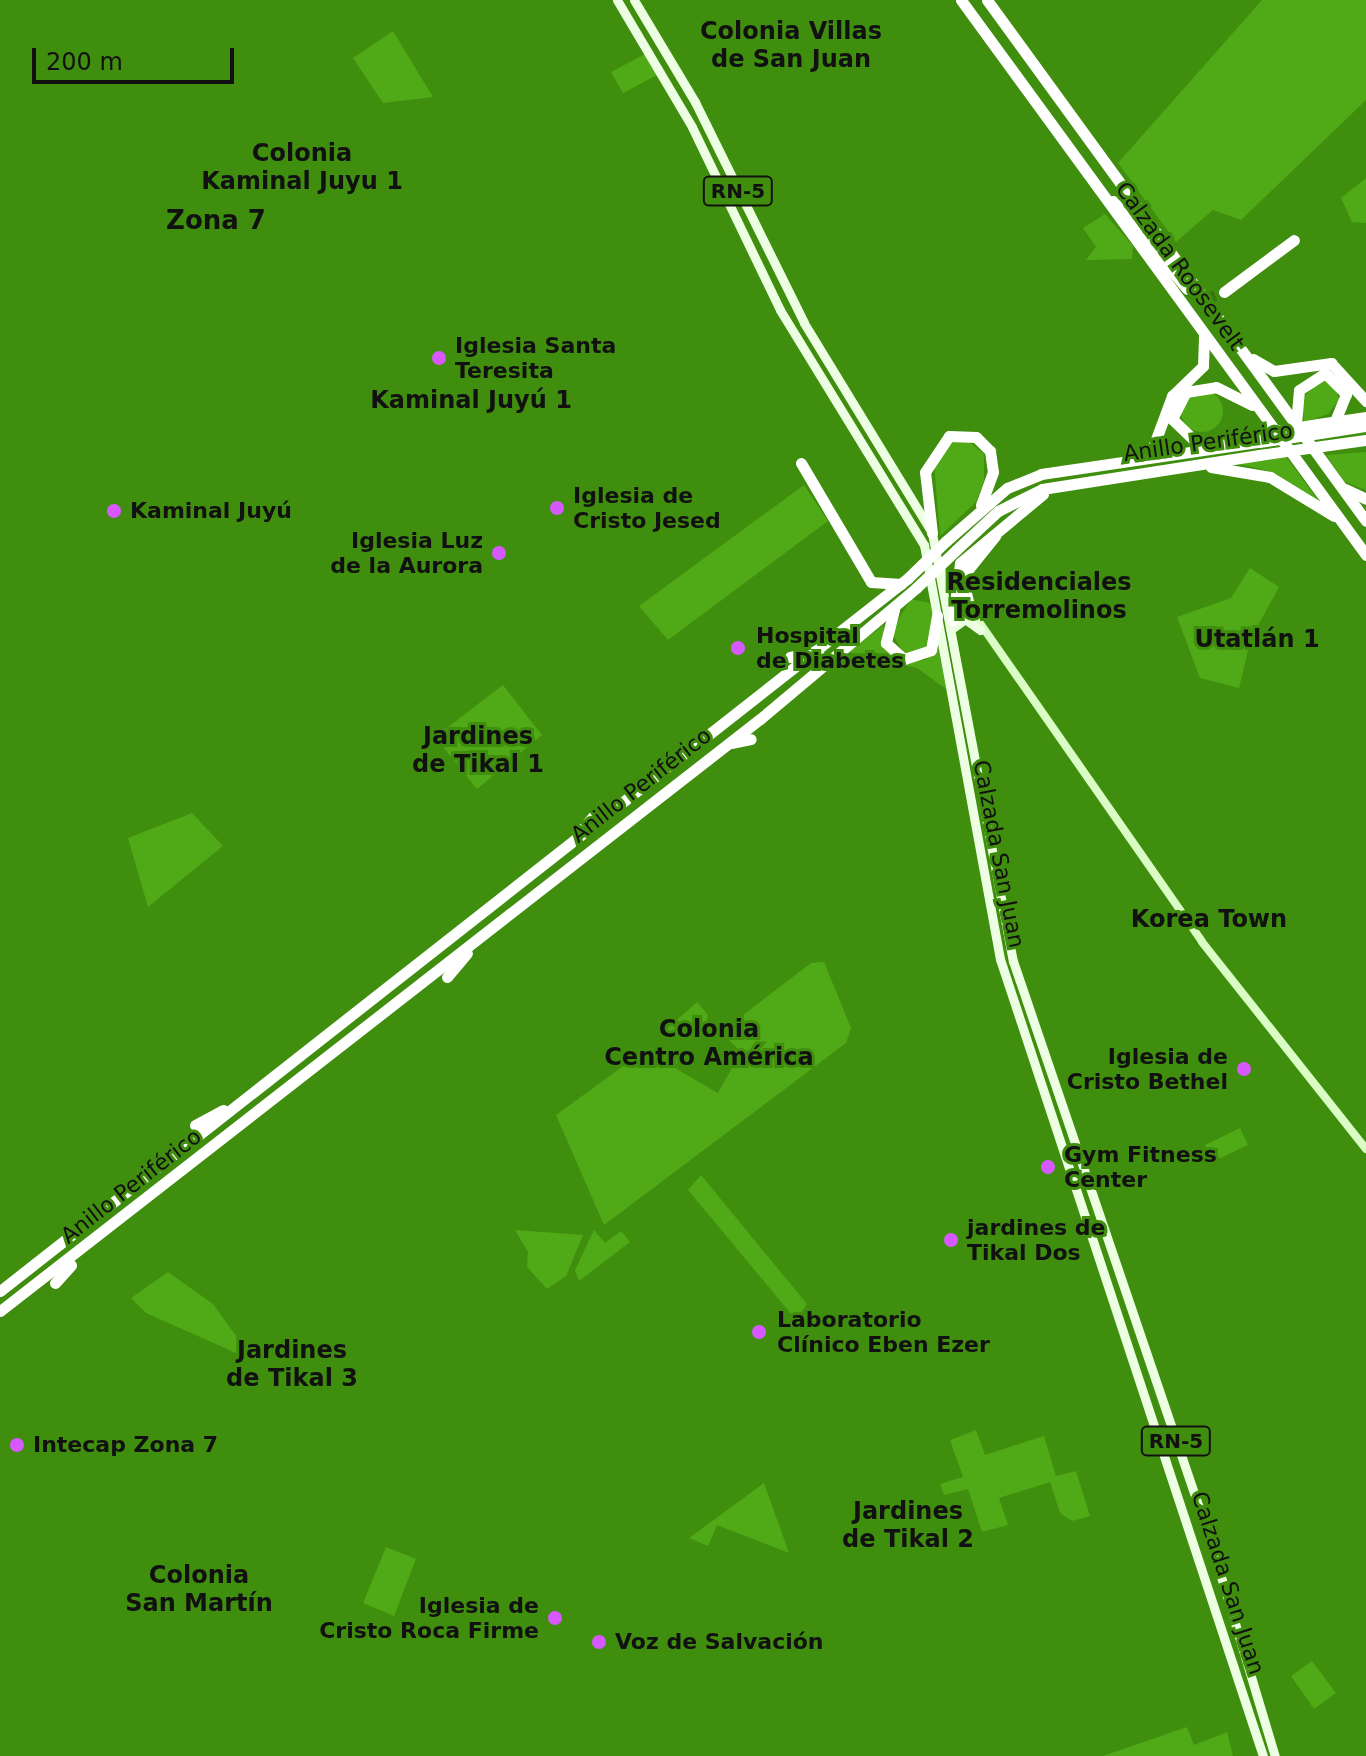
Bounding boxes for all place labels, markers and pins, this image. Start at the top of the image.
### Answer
place label: Iglesia Santa Teresita [455,332,616,384]
marker: Iglesia Santa Teresita [430,349,448,367]
place label: Iglesia de Cristo Jesed [573,482,721,534]
place label: Kaminal Juyú [130,498,292,524]
marker: Iglesia de Cristo Jesed [548,499,566,517]
marker: Kaminal Juyú [105,502,123,520]
place label: Iglesia Luz de la Aurora [330,527,483,578]
marker: Iglesia Luz de la Aurora [490,544,508,562]
place label: Hospital de Diabetes [756,622,904,674]
marker: Hospital de Diabetes [727,637,749,659]
place label: Iglesia de Cristo Bethel [1067,1043,1228,1094]
marker: Iglesia de Cristo Bethel [1235,1060,1253,1078]
place label: Gym Fitness Center [1064,1141,1217,1192]
marker: Gym Fitness Center [1039,1158,1057,1176]
place label: jardines de Tikal Dos [967,1214,1106,1266]
marker: jardines de Tikal Dos [942,1231,960,1249]
place label: Laboratorio Clínico Eben Ezer [777,1306,990,1358]
marker: Laboratorio Clínico Eben Ezer [748,1321,770,1343]
place label: Intecap Zona 7 [33,1432,218,1458]
marker: Intecap Zona 7 [8,1436,26,1454]
place label: Iglesia de Cristo Roca Firme [319,1592,539,1644]
marker: Iglesia de Cristo Roca Firme [546,1609,564,1627]
place label: Voz de Salvación [615,1629,824,1655]
marker: Voz de Salvación [590,1633,608,1651]

